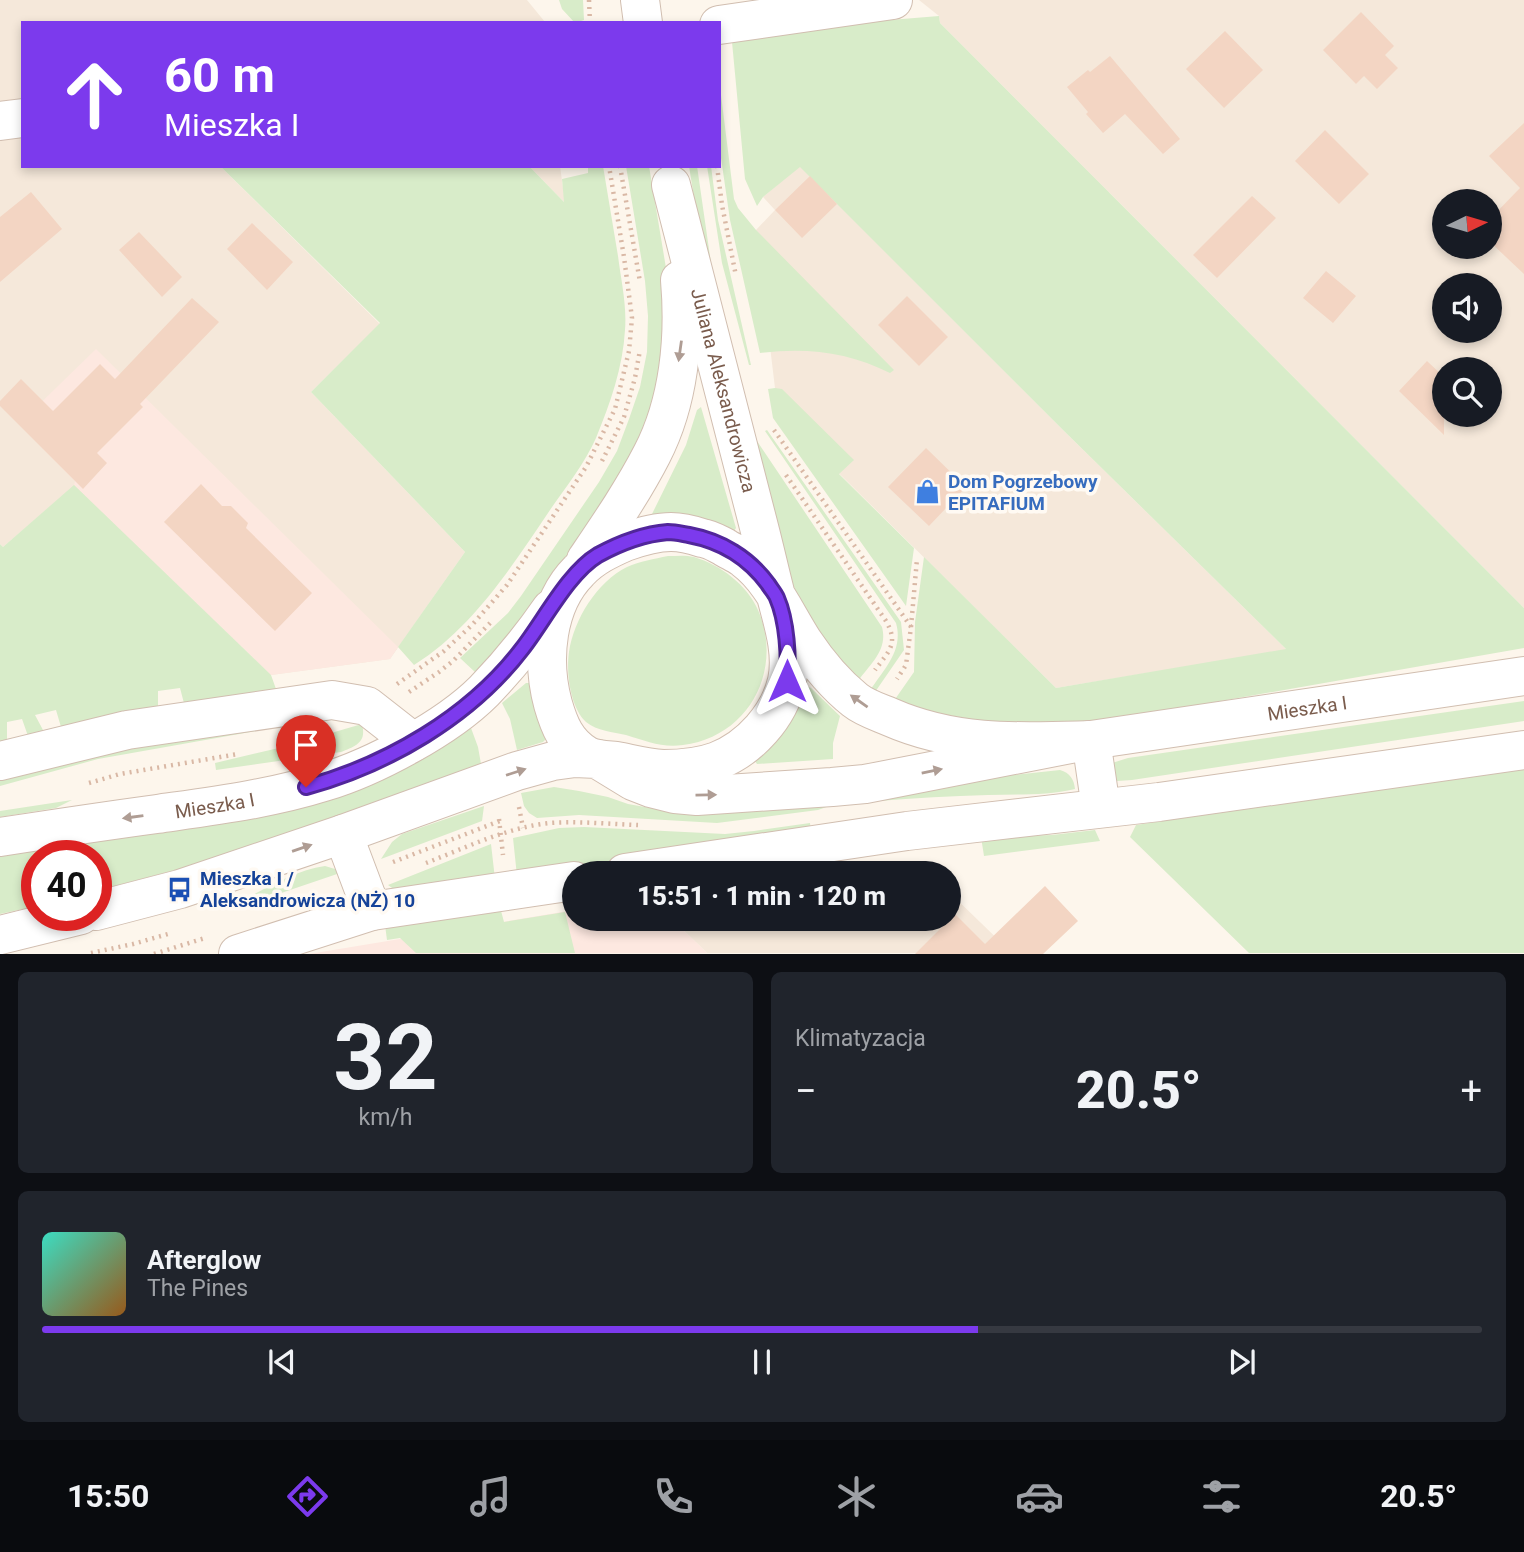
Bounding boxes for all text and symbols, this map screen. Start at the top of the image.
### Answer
text: 60 m [164,47,275,104]
icon: ahead [49,49,140,140]
text: Mieszka I [164,106,299,144]
north arrow [1432,189,1502,259]
map controls [1432,189,1502,427]
button: sound [1432,273,1502,343]
street label: Juliana Aleksandrowicza [686,286,761,495]
one-way arrow [674,340,685,362]
button: search [1432,357,1502,427]
place label: Dom Pogrzebowy EPITAFIUM [948,470,1098,515]
shop icon: Dom Pogrzebowy EPITAFIUM [914,478,942,506]
position arrow [750,644,824,718]
street label: Mieszka I [1266,691,1349,726]
one-way arrow [850,694,868,708]
pin [276,715,336,787]
icon: arrive [287,726,325,764]
one-way arrow [921,765,943,776]
one-way arrow [506,766,527,777]
street label: Mieszka I [173,788,257,823]
one-way arrow [695,789,717,801]
one-way arrow [122,812,144,823]
speed limit sign: 40 [21,840,112,931]
one-way arrow [292,842,313,853]
place label: Mieszka I / Aleksandrowicza (NŻ) 10 [200,867,415,912]
bus stop icon: Mieszka I / Aleksandrowicza (NŻ) 10 [166,875,194,903]
text: 15:51 · 1 min · 120 m [637,881,886,911]
text: 32 [333,1005,438,1111]
text: Klimatyzacja [795,1025,926,1052]
text: 20.5° [1076,1060,1202,1121]
text: − [795,1069,817,1113]
text: + [1460,1069,1482,1113]
text: km/h [359,1104,413,1131]
text: Afterglow [147,1245,261,1275]
text: The Pines [147,1275,248,1302]
icon: previous [263,1343,301,1381]
icon: pause [743,1343,781,1381]
icon: next [1223,1343,1261,1381]
icon: directions [283,1472,332,1521]
icon: music [466,1472,515,1521]
icon: phone [649,1472,698,1521]
icon: climate [832,1472,881,1521]
icon: car [1015,1472,1064,1521]
icon: filters [1197,1472,1246,1521]
text: 15:50 [67,1477,149,1515]
text: 20.5° [1380,1477,1457,1515]

